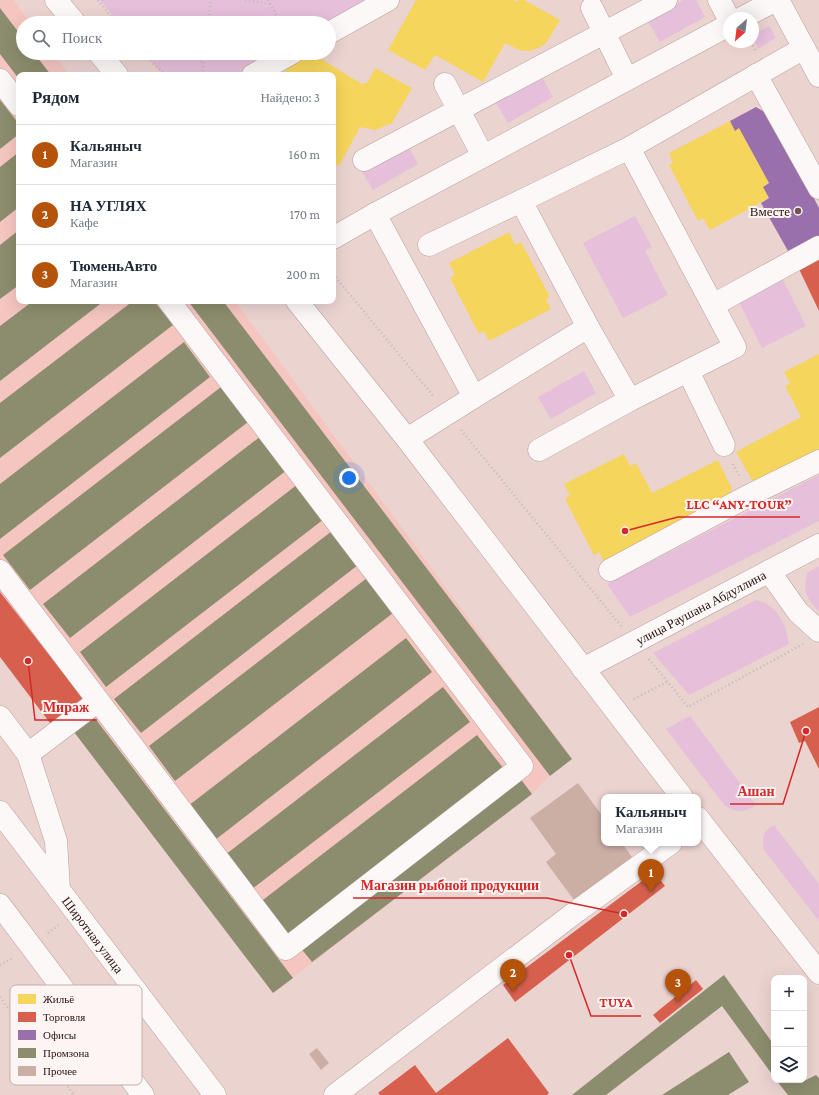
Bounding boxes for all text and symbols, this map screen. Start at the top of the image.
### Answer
north arrow [723,12,759,48]
search box [16,16,336,60]
icon: search [30,27,52,49]
text: Поиск [62,30,102,46]
text: Рядом [32,88,80,107]
text: Найдено: 3 [260,90,320,105]
text: Кальяныч [70,138,142,154]
text: 1 [43,147,47,162]
text: 160 m [289,147,320,162]
text: Магазин [70,155,117,170]
text: НА УГЛЯХ [70,198,147,214]
place label: Вместе [750,204,790,219]
marker: Вместе [793,206,803,216]
text: 2 [42,207,48,222]
text: 170 m [290,207,320,222]
text: Кафе [70,215,98,230]
text: ТюменьАвто [70,258,157,274]
text: 3 [42,267,48,282]
text: 200 m [286,267,320,282]
text: Магазин [70,275,117,290]
your location [339,468,359,488]
callout: LLC “ANY-TOUR” [678,491,800,517]
text: LLC “ANY-TOUR” [686,496,792,512]
street label: улица Раушана Абдуллина [633,567,769,648]
callout: Мираж [35,694,97,720]
text: Мираж [43,699,90,715]
callout: Ашан [730,778,783,804]
text: Ашан [738,783,775,799]
popup [601,794,701,846]
text: Кальяныч [615,804,687,820]
text: Магазин [615,821,663,836]
pin: 1 [638,859,664,892]
callout: Магазин рыбной продукции [353,872,547,898]
text: Магазин рыбной продукции [361,877,539,893]
street label: Широтная улица [59,894,127,976]
pin: 2 [500,959,526,992]
pin: 3 [665,969,691,1002]
map controls [771,975,807,1083]
button: + [771,975,807,1011]
legend [10,985,142,1085]
callout: TUYA [591,990,641,1016]
text: Жильё [43,993,74,1005]
text: TUYA [599,994,633,1010]
text: Торговля [43,1011,85,1023]
button: − [771,1011,807,1047]
text: Офисы [43,1029,77,1041]
text: Промзона [43,1047,89,1059]
button: layers [771,1047,807,1083]
text: Прочее [43,1065,77,1077]

